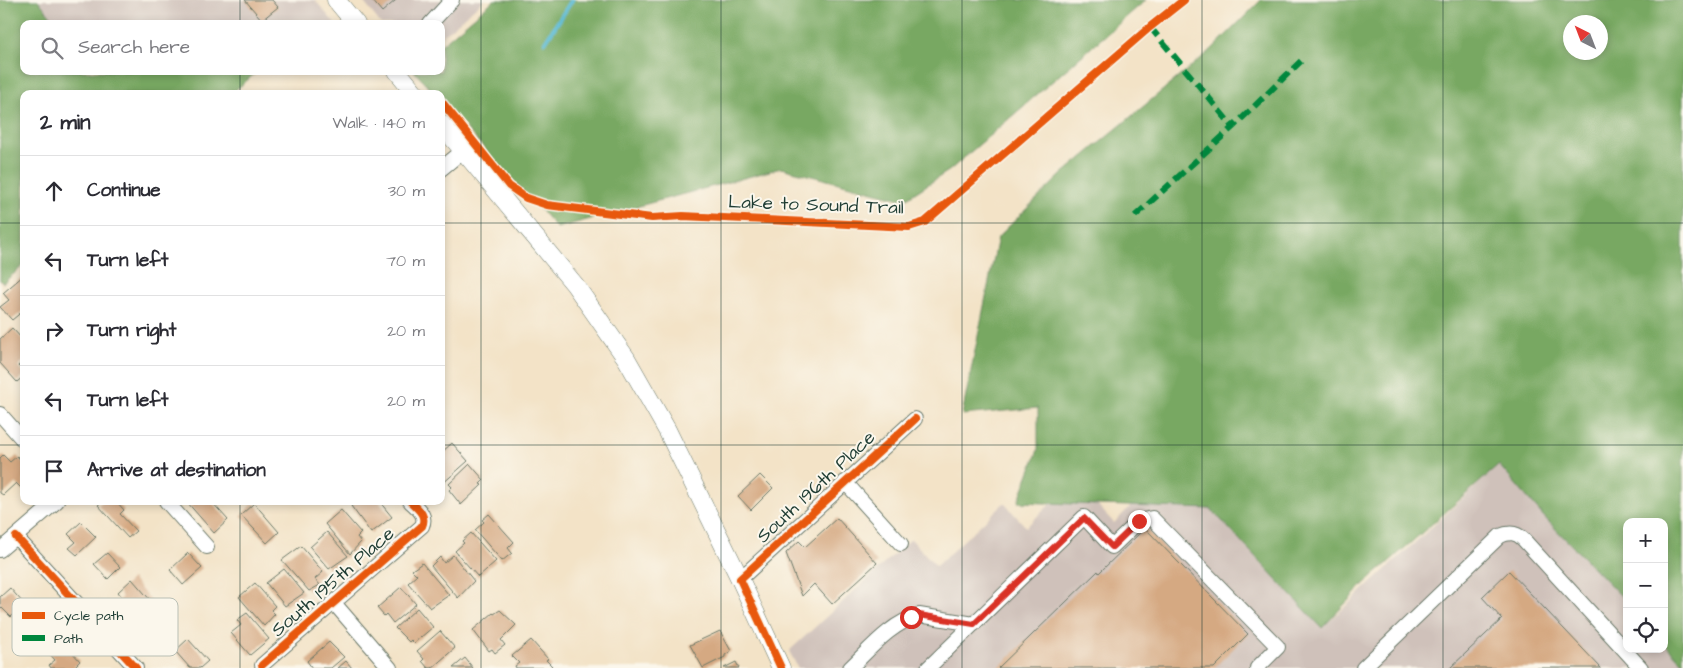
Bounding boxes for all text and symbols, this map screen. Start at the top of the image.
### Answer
north arrow [1563,15,1608,60]
search box [20,20,445,75]
icon: search [38,34,66,62]
text: Search here [78,34,190,61]
text: 2 min [40,108,90,137]
text: Walk · 140 m [333,112,425,134]
icon: ahead [40,177,68,205]
text: Continue [87,177,161,204]
text: 30 m [388,180,425,202]
street label: Lake to Sound Trail [728,188,904,222]
icon: left [40,247,68,275]
text: Turn left [87,247,168,274]
text: 70 m [386,250,425,272]
icon: right [40,317,68,345]
text: Turn right [87,317,176,344]
text: 20 m [387,320,425,342]
icon: left [40,387,68,415]
text: Turn left [87,387,168,414]
text: 20 m [387,390,425,412]
street label: South 196th Place [750,425,882,549]
icon: arrive [40,457,68,485]
text: Arrive at destination [87,457,266,484]
route end [1128,510,1151,533]
map controls [1623,518,1668,653]
button: + [1623,518,1668,563]
street label: South 195th Place [265,521,401,643]
button: − [1623,563,1668,608]
legend [12,598,178,656]
text: Cycle path [54,606,123,626]
route start [900,606,923,629]
button: locate [1623,608,1668,653]
text: Path [54,629,83,649]

